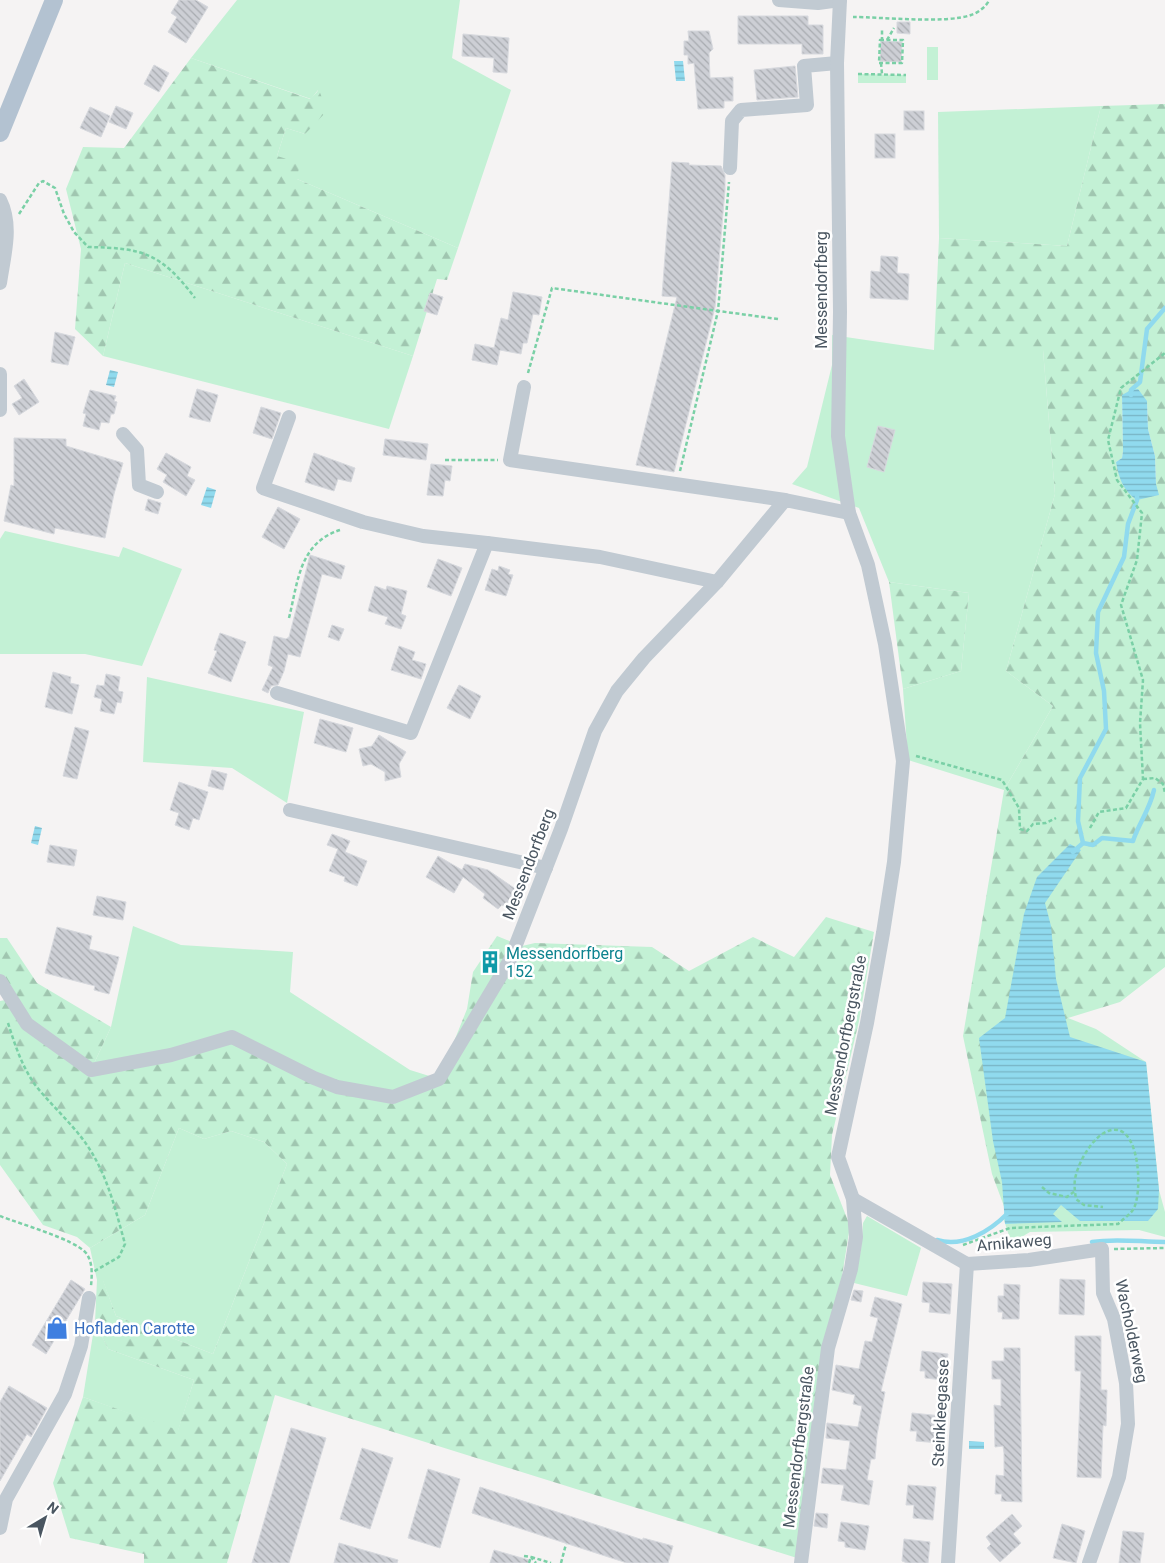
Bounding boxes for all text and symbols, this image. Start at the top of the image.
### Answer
street label: Messendorfberg [812,231,831,349]
street label: Messendorfberg [499,806,558,922]
place label: Messendorfberg 152 [506,944,623,981]
building icon: Messendorfberg 152 [477,949,503,975]
street label: Messendorfbergstraße [821,953,870,1117]
street label: Arnikaweg [976,1230,1052,1255]
street label: Wacholderweg [1111,1278,1152,1385]
shop icon: Hofladen Carotte [44,1315,70,1341]
place label: Hofladen Carotte [74,1319,195,1338]
street label: Steinkleegasse [928,1359,953,1467]
street label: Messendorfbergstraße [779,1365,818,1529]
north arrow [20,1493,70,1543]
text: N [44,1498,62,1517]

